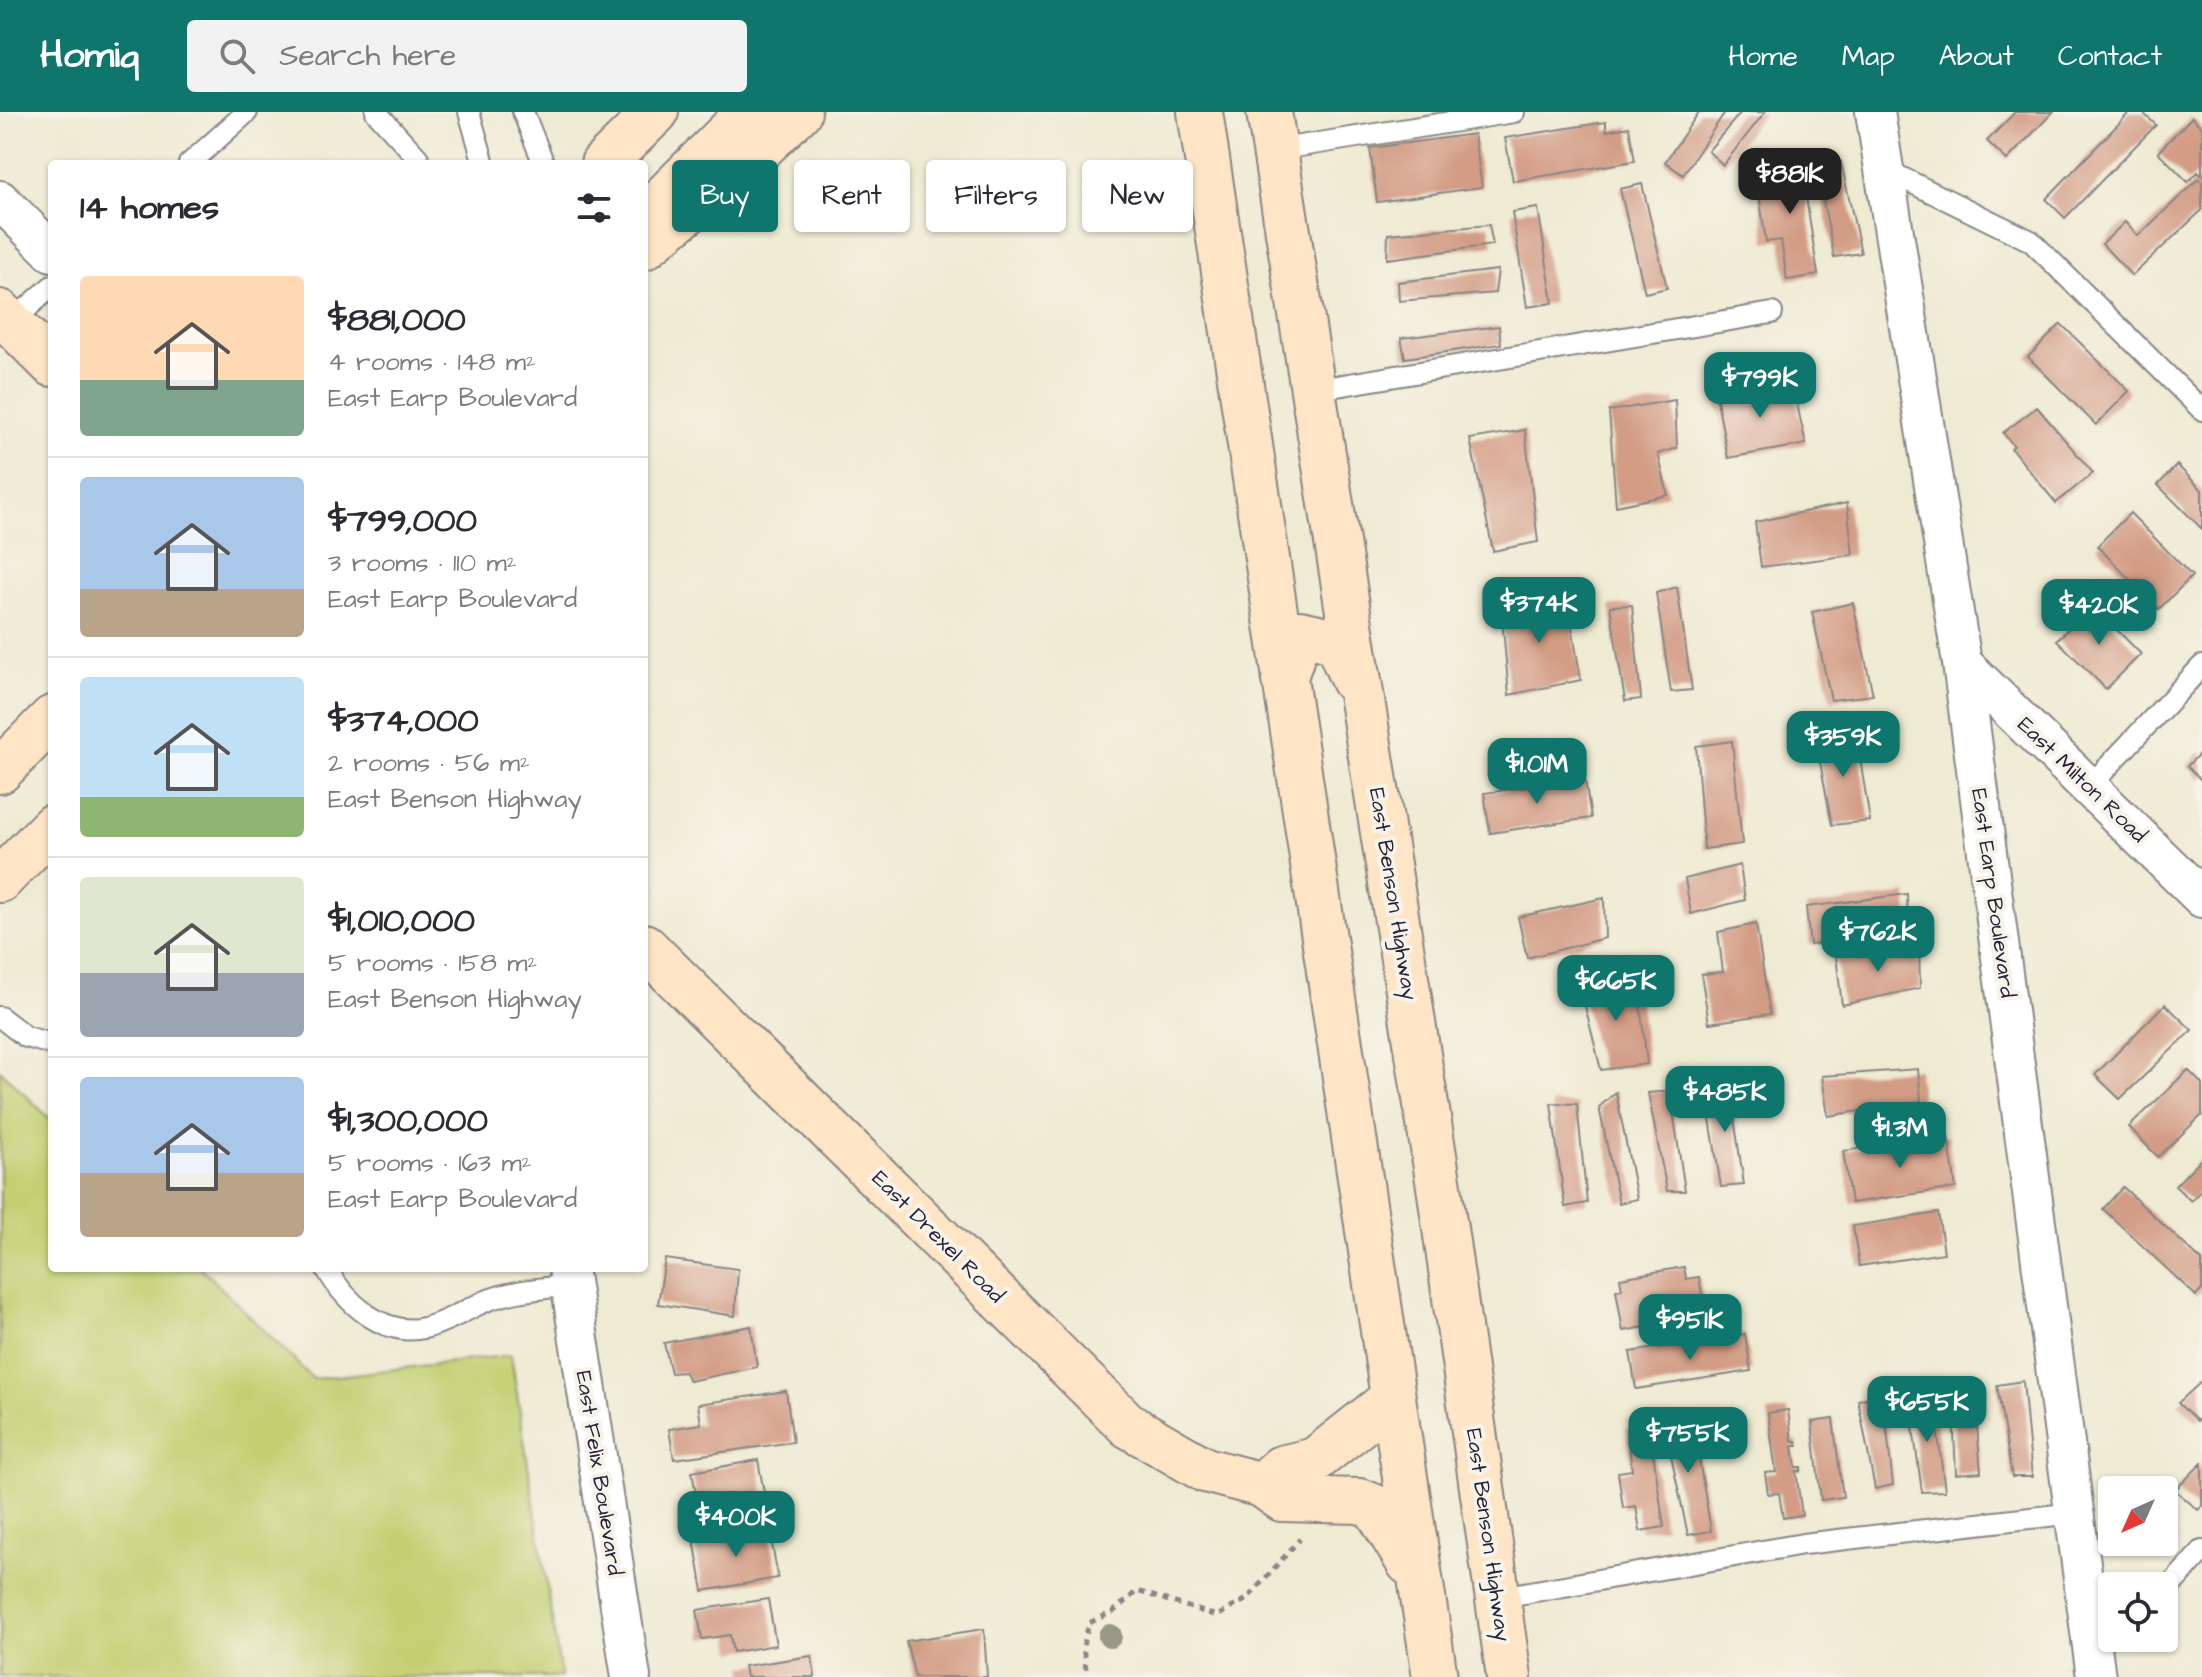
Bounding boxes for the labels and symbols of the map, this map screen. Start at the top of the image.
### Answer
pin: $881K [1734,148,1846,216]
pin: $799K [1704,352,1816,420]
pin: $374K [1483,577,1595,645]
pin: $420K [2043,579,2155,647]
street label: East Milton Road [2010,710,2154,850]
pin: $359K [1787,711,1899,779]
pin: $1.01M [1472,738,1602,806]
street label: East Benson Highway [1360,786,1425,1003]
street label: East Earp Boulevard [1963,786,2023,1000]
pin: $762K [1822,906,1934,974]
pin: $665K [1560,955,1672,1023]
pin: $485K [1669,1066,1781,1134]
pin: $1.3M [1844,1102,1956,1170]
street label: East Drexel Road [865,1164,1011,1310]
pin: $951K [1634,1294,1746,1362]
street label: East Felix Boulevard [568,1369,630,1577]
pin: $655K [1871,1376,1983,1444]
pin: $755K [1632,1407,1744,1475]
street label: East Benson Highway [1457,1427,1518,1644]
north arrow [2098,1476,2178,1556]
pin: $400K [680,1491,792,1559]

